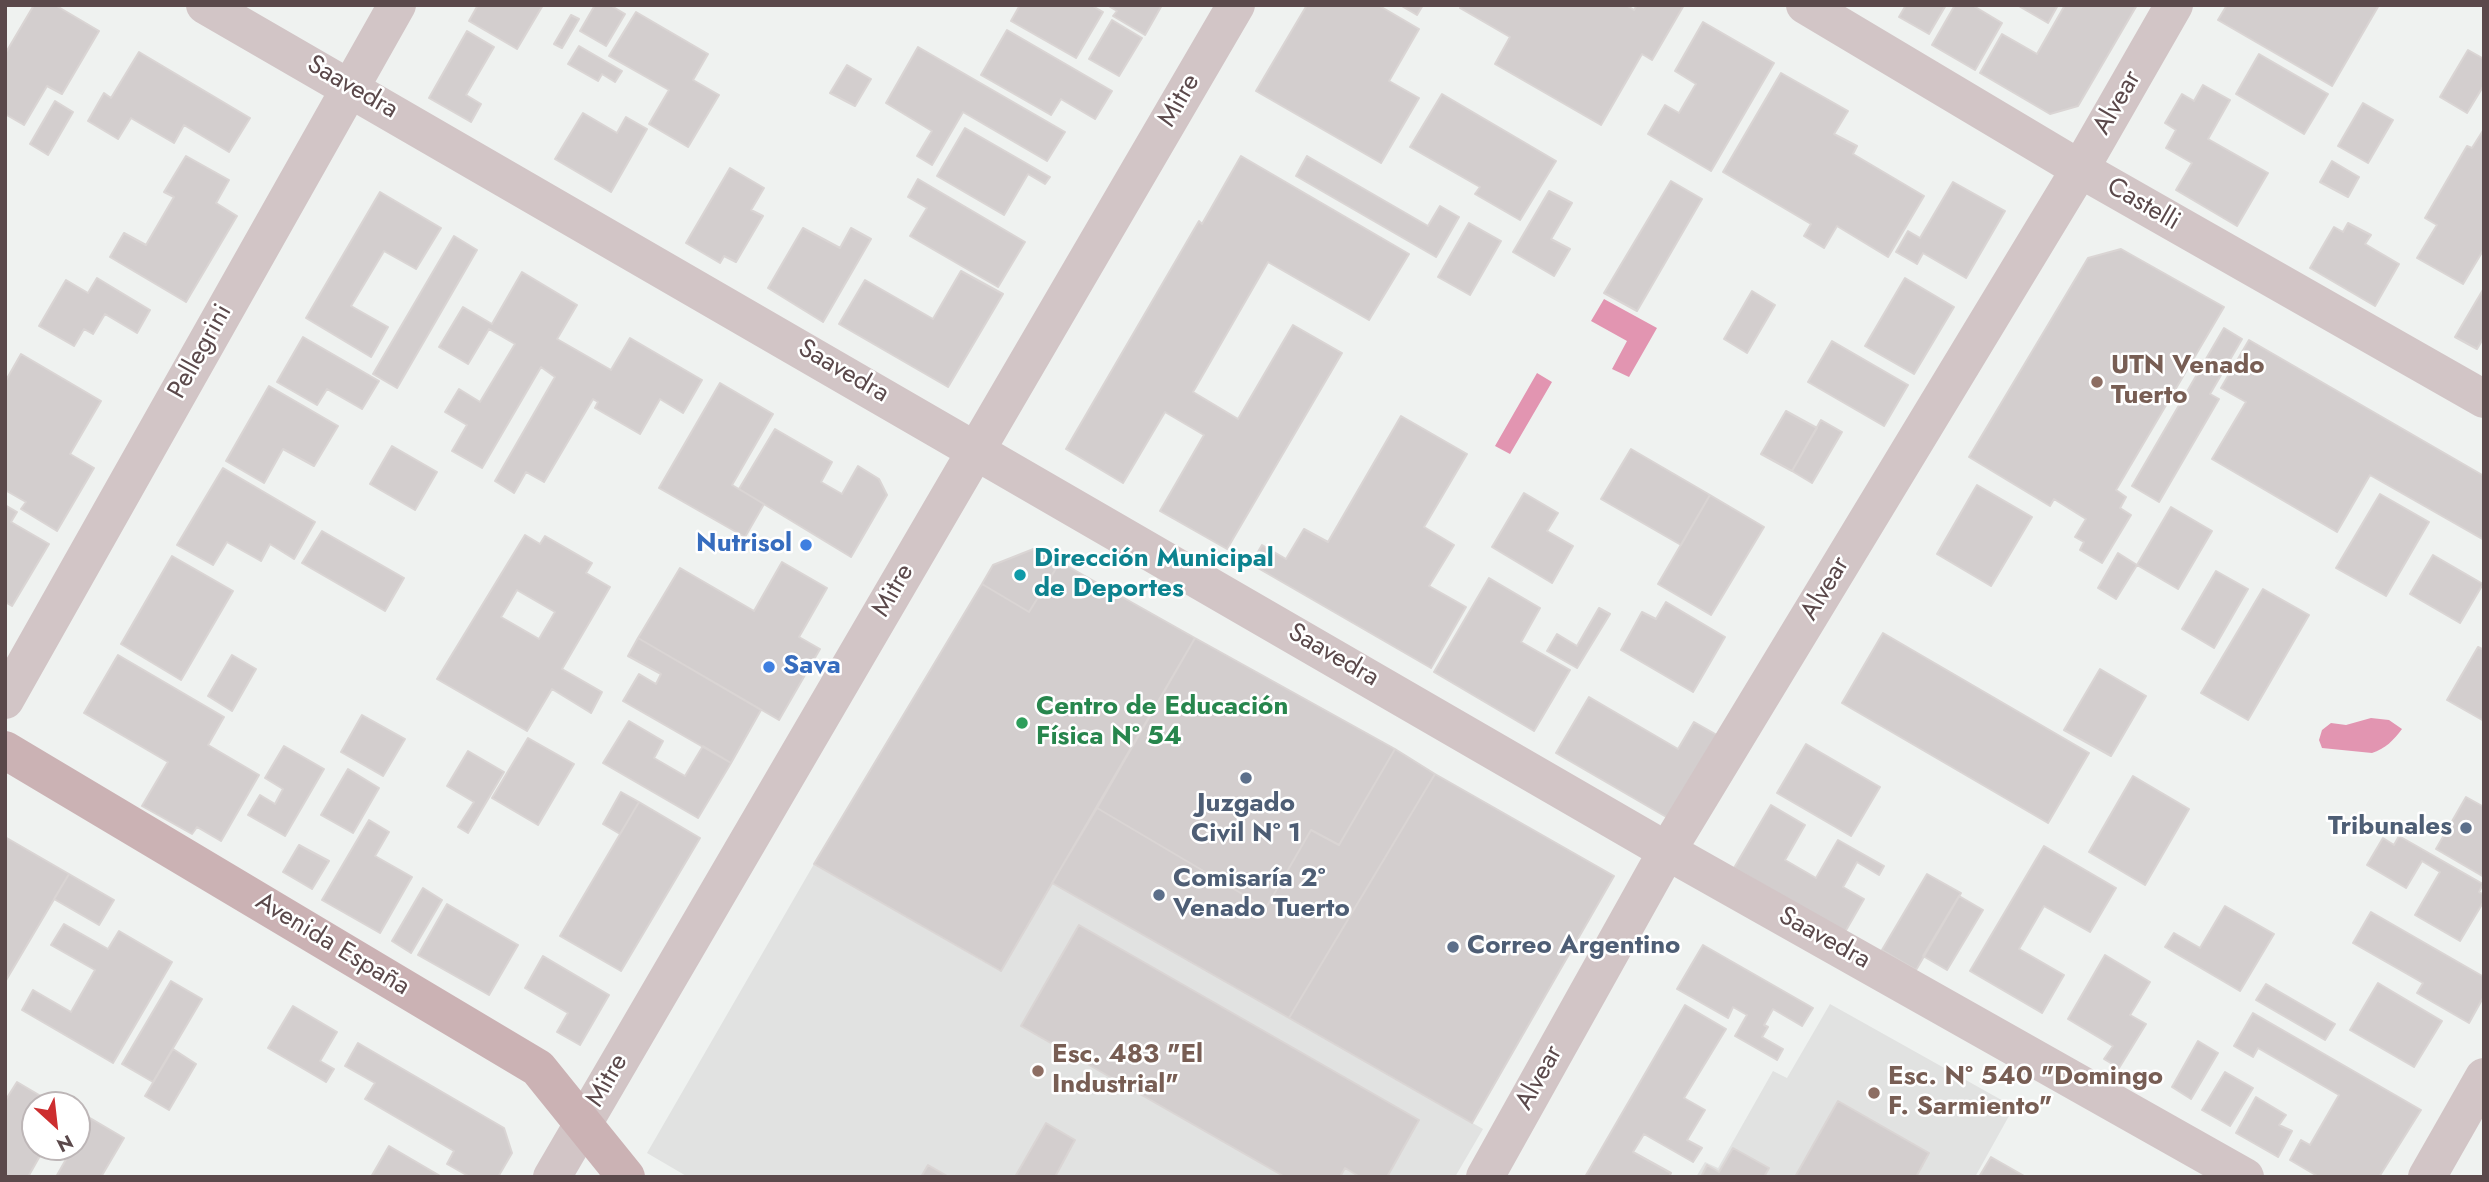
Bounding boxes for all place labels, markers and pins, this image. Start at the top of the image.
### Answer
place label: UTN Venado Tuerto [2111,351,2265,412]
marker: UTN Venado Tuerto [2089,374,2105,390]
place label: Nutrisol [696,529,792,561]
marker: Nutrisol [798,537,814,553]
place label: Dirección Municipal de Deportes [1034,544,1274,606]
marker: Dirección Municipal de Deportes [1012,567,1028,583]
place label: Sava [783,651,841,683]
marker: Sava [761,659,777,675]
place label: Centro de Educación Física Nº 54 [1036,692,1288,754]
marker: Centro de Educación Física Nº 54 [1014,715,1030,731]
marker: Juzgado Civil Nº 1 [1238,770,1254,786]
place label: Juzgado Civil Nº 1 [1191,789,1301,850]
place label: Tribunales [2328,812,2452,844]
marker: Tribunales [2458,820,2474,836]
place label: Comisaría 2º Venado Tuerto [1173,864,1350,926]
marker: Comisaría 2º Venado Tuerto [1151,887,1167,903]
place label: Correo Argentino [1467,931,1680,963]
marker: Correo Argentino [1445,939,1461,955]
place label: Esc. 483 "El Industrial" [1052,1040,1203,1102]
place label: Esc. N° 540 "Domingo F. Sarmiento" [1888,1062,2163,1124]
marker: Esc. 483 "El Industrial" [1030,1063,1046,1079]
marker: Esc. N° 540 "Domingo F. Sarmiento" [1866,1085,1882,1101]

